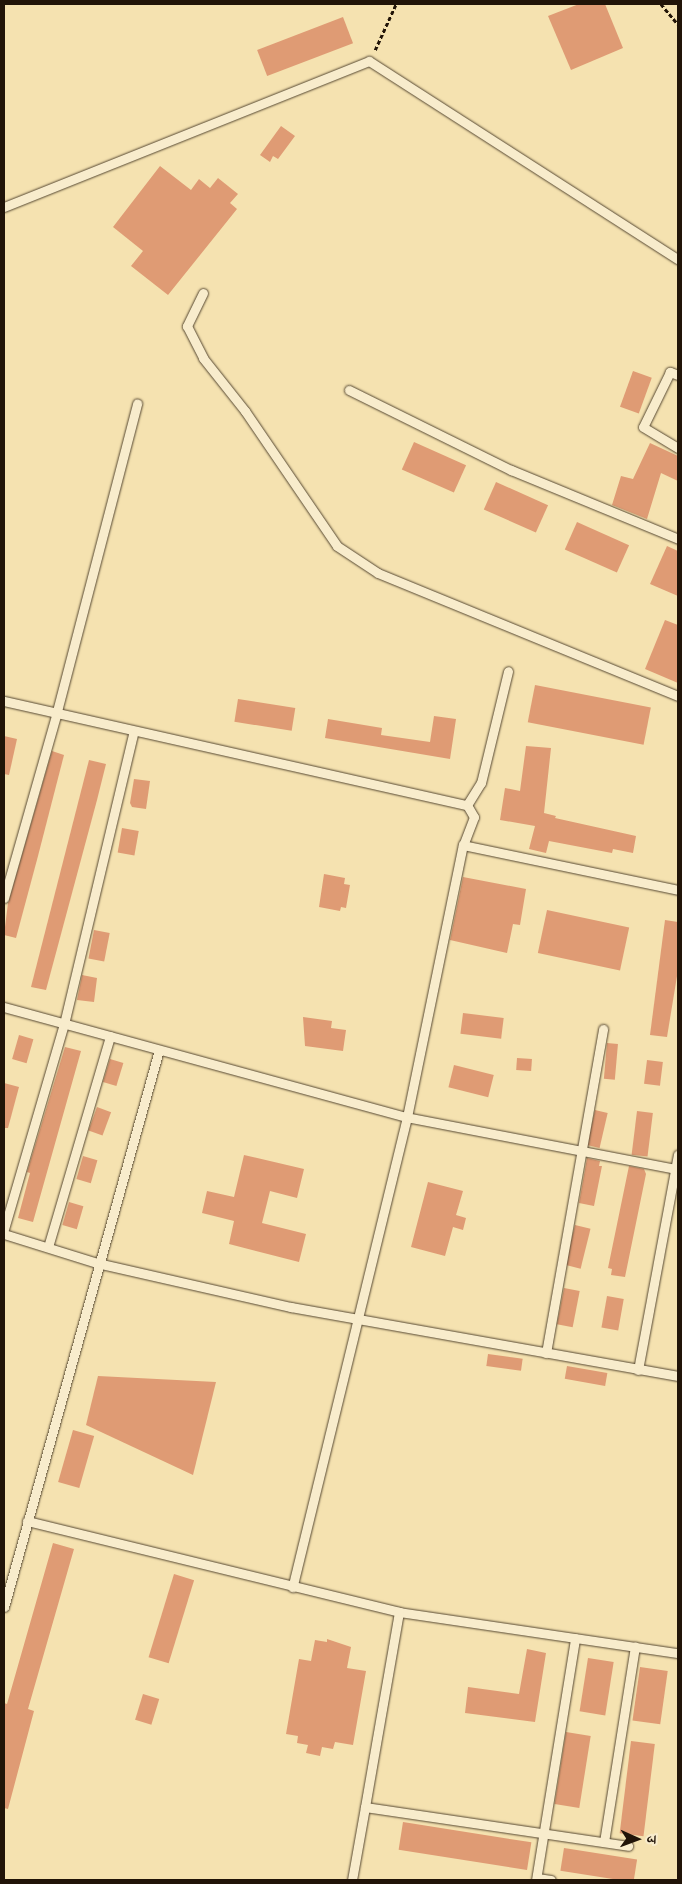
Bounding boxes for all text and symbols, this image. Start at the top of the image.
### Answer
north arrow [612,1814,662,1864]
text: उ [643,1836,661,1843]

